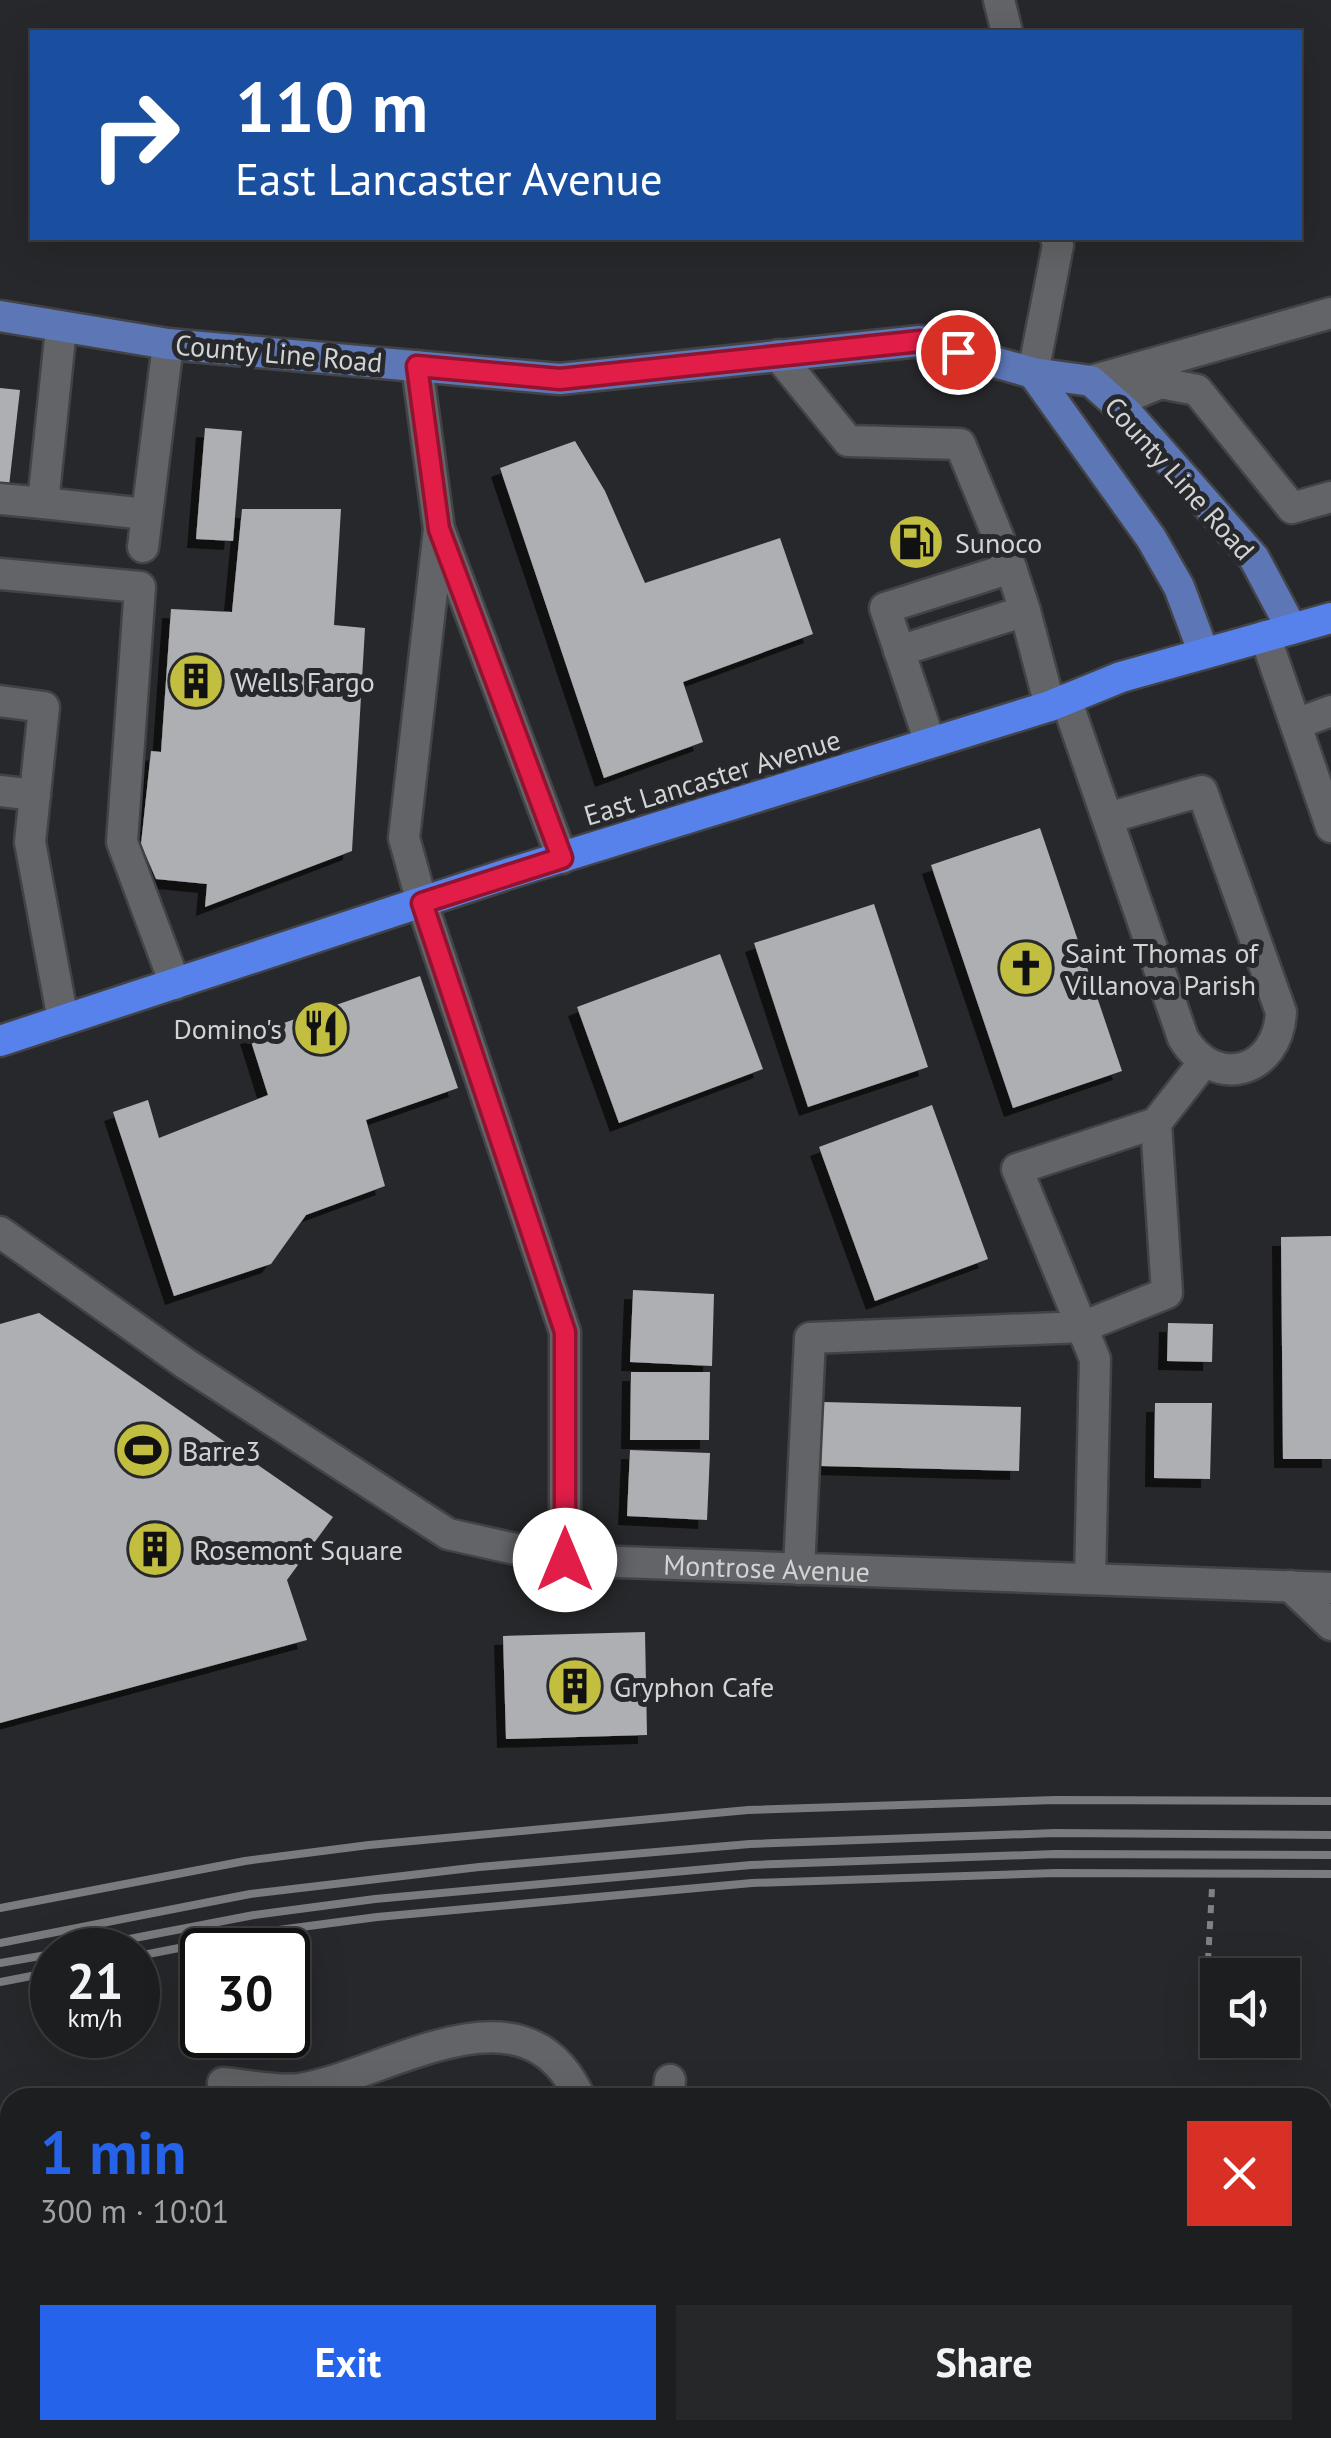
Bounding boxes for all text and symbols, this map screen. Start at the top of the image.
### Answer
text: 110 m [235,61,428,151]
icon: right [70,70,200,200]
text: East Lancaster Avenue [235,149,663,207]
pin [916,310,1001,395]
icon: arrive [931,325,986,380]
street label: County Line Road [174,326,384,380]
street label: County Line Road [1097,388,1263,568]
fuel station icon: Sunoco [886,512,946,572]
place label: Sunoco [955,524,1042,561]
building icon: Wells Fargo [166,651,226,711]
place label: Wells Fargo [235,663,375,700]
street label: East Lancaster Avenue [579,720,845,834]
place label: Saint Thomas of Villanova Parish [1064,934,1259,1003]
church icon: Saint Thomas of Villanova Parish [996,938,1056,998]
restaurant icon: Domino's [291,998,351,1058]
place label: Domino's [173,1010,282,1047]
sports icon: Barre3 [113,1420,173,1480]
place label: Barre3 [182,1432,261,1469]
position arrow [513,1508,617,1612]
building icon: Rosemont Square [125,1519,185,1579]
place label: Rosemont Square [194,1531,403,1568]
street label: Montrose Avenue [663,1545,871,1590]
building icon: Gryphon Cafe [545,1656,605,1716]
place label: Gryphon Cafe [614,1668,774,1705]
speed limit sign: 30 [180,1928,310,2058]
text: 21 [67,1948,123,2013]
map controls [1200,1958,1300,2058]
button: sound [1200,1958,1300,2058]
text: km/h [68,2002,122,2034]
text: 1 min [40,2113,186,2191]
button: close [1187,2121,1292,2226]
text: 300 m · 10:01 [40,2190,229,2232]
button: Exit [40,2305,656,2420]
button: Share [676,2305,1292,2420]

